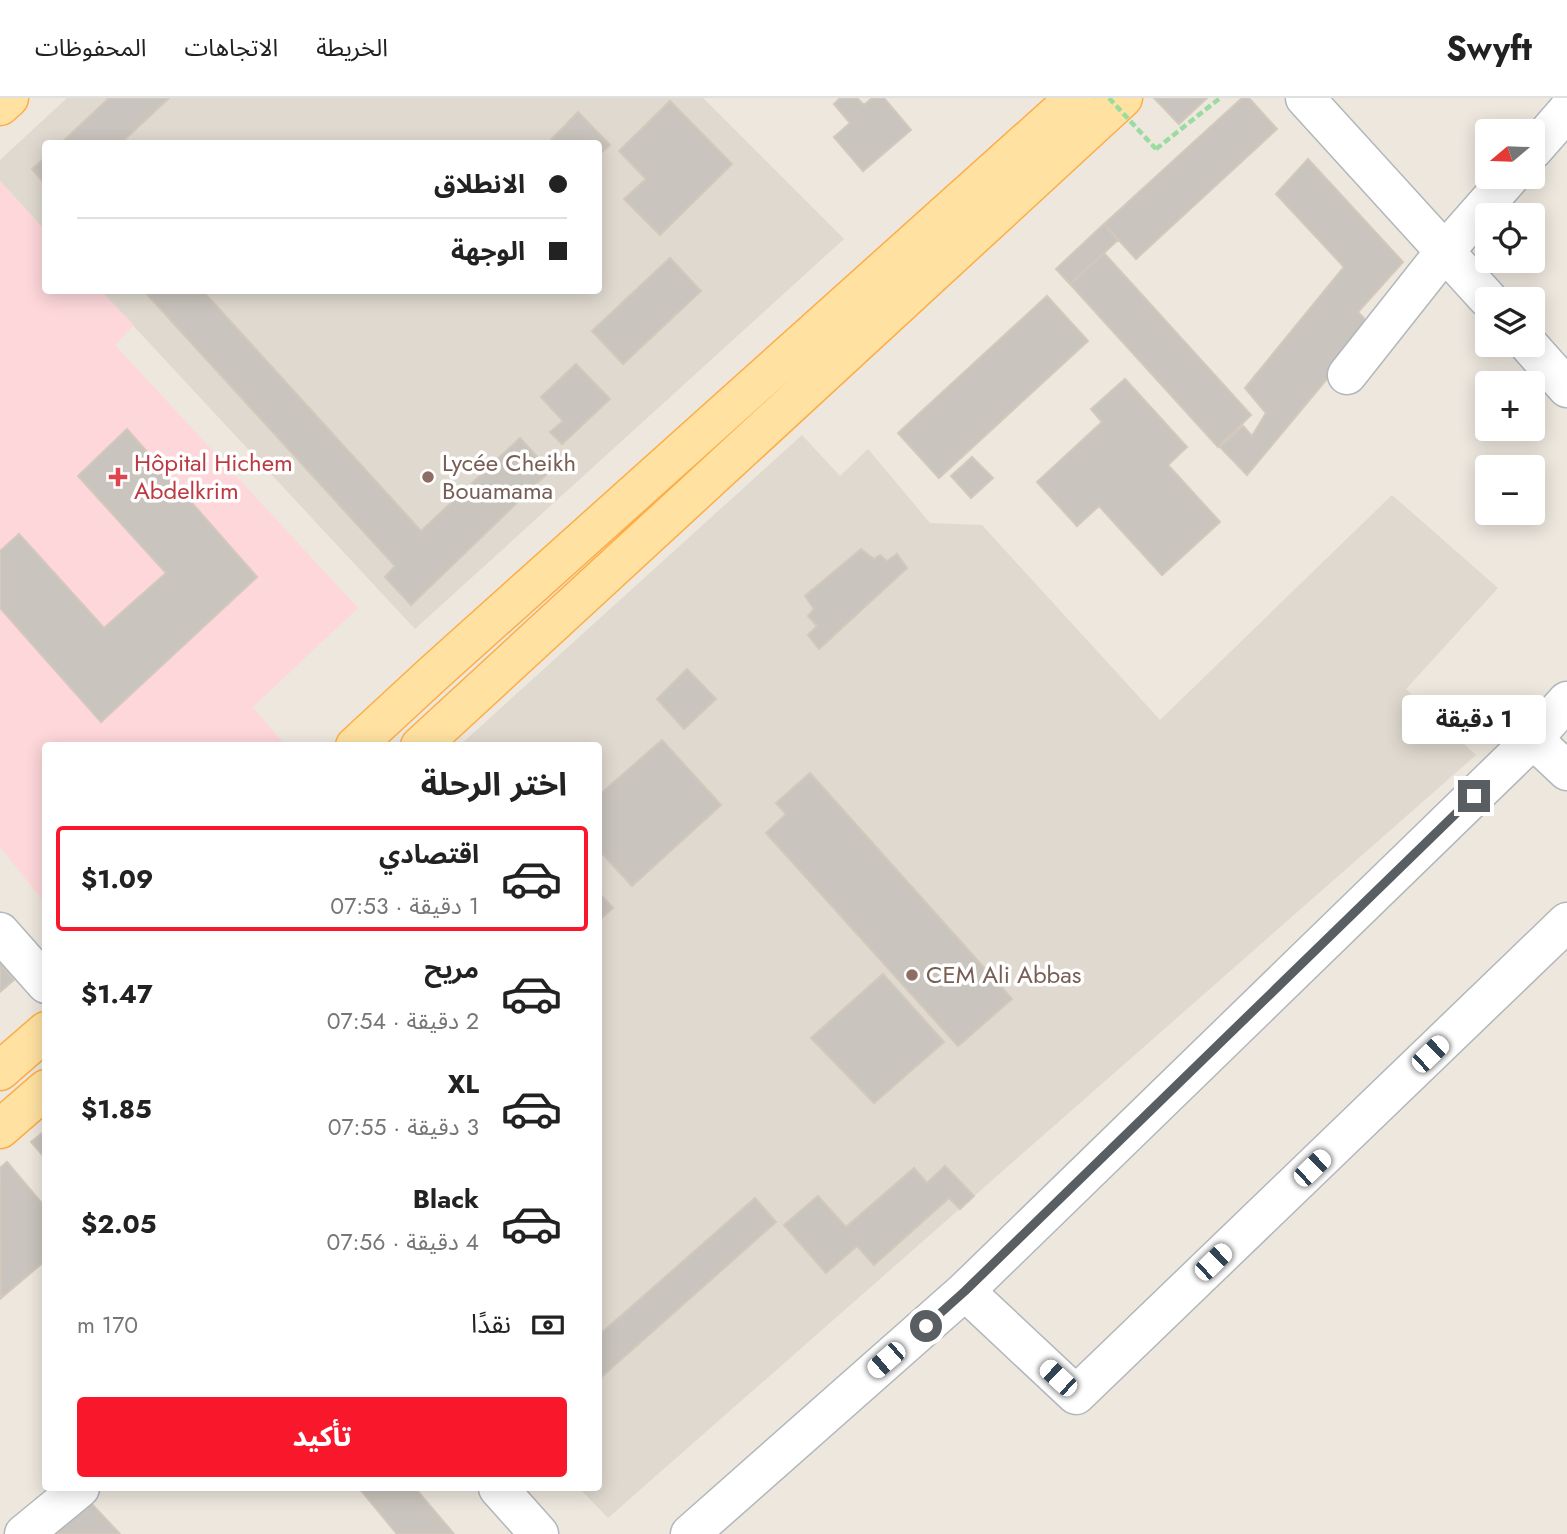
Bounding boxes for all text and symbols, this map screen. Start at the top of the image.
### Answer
text: Swyft [1446,25,1532,72]
text: المحفوظات [35,30,146,65]
text: الاتجاهات [184,30,278,65]
text: الخريطة [316,30,388,65]
north arrow [1475,119,1545,189]
map controls [1475,119,1545,525]
text: الانطلاق [434,165,525,203]
button: locate [1475,203,1545,273]
text: الوجهة [451,232,525,270]
button: layers [1475,287,1545,357]
button: + [1475,371,1545,441]
place label: Hôpital Hichem Abdelkrim [134,445,293,508]
place label: Lycée Cheikh Bouamama [442,445,576,508]
button: − [1475,455,1545,525]
marker: Hôpital Hichem Abdelkrim [108,467,128,487]
marker: Lycée Cheikh Bouamama [420,469,436,485]
callout: 1 دقيقة [1402,694,1546,744]
text: 1 دقيقة [1436,702,1512,736]
text: اختر الرحلة [421,761,567,807]
route end [1458,780,1490,812]
text: اقتصادي [379,835,479,873]
icon: car [500,847,563,910]
text: $1.09 [81,860,153,898]
text: 1 دقيقة · 07:53 [330,889,479,923]
text: مريح [424,950,479,988]
place label: CEM Ali Abbas [926,957,1082,992]
icon: car [500,962,563,1025]
marker: CEM Ali Abbas [904,967,920,983]
text: $1.47 [81,975,153,1013]
text: 2 دقيقة · 07:54 [327,1004,479,1038]
car [1408,1032,1453,1076]
text: XL [447,1065,479,1103]
icon: car [500,1077,563,1140]
text: $1.85 [81,1090,152,1128]
text: 3 دقيقة · 07:55 [328,1110,479,1144]
car [1290,1146,1335,1190]
text: Black [413,1180,479,1218]
icon: car [500,1192,563,1255]
text: $2.05 [81,1205,157,1243]
text: 4 دقيقة · 07:56 [327,1225,479,1259]
car [1191,1240,1236,1284]
text: نقدًا [471,1305,511,1343]
icon: cash [529,1306,567,1344]
text: 170 m [77,1308,138,1342]
route start [910,1310,942,1342]
car [864,1338,909,1382]
car [1036,1356,1081,1400]
button: تأكيد [77,1397,567,1477]

